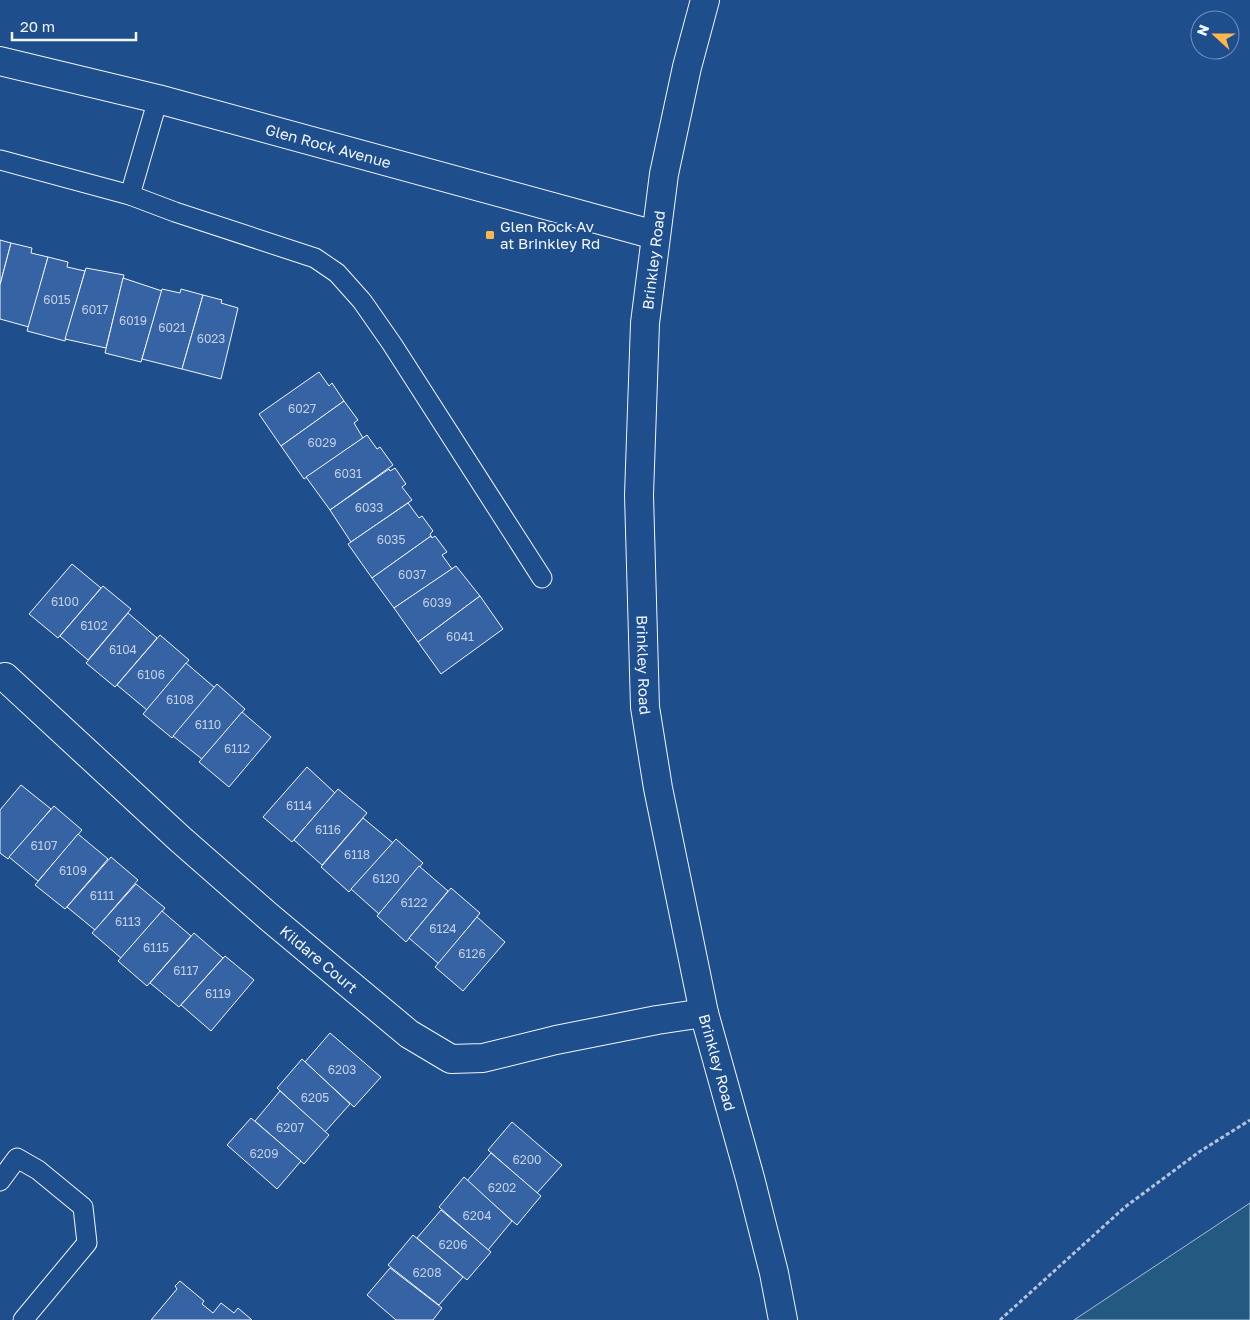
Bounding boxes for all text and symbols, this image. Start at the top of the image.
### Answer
scale bar [12,10,136,42]
north arrow [1190,10,1240,60]
text: 20 m [20,17,55,35]
text: N [1193,22,1212,38]
street label: Glen Rock Avenue [263,120,393,171]
street label: Brinkley Road [638,209,668,311]
place label: Glen Rock Av at Brinkley Rd [500,217,600,252]
marker: Glen Rock Av at Brinkley Rd [484,229,496,241]
house number: 6015 [43,292,71,307]
house number: 6017 [82,302,108,317]
house number: 6019 [119,313,147,328]
house number: 6021 [158,320,186,335]
house number: 6023 [197,331,225,346]
house number: 6027 [288,401,316,416]
house number: 6029 [308,435,336,450]
house number: 6031 [334,466,362,481]
house number: 6033 [355,500,383,515]
house number: 6035 [377,532,405,547]
house number: 6037 [398,567,426,582]
house number: 6100 [51,594,79,609]
house number: 6039 [423,595,451,610]
street label: Brinkley Road [633,615,655,716]
house number: 6102 [80,618,108,633]
house number: 6041 [446,629,474,644]
house number: 6104 [109,642,137,657]
house number: 6106 [137,667,165,682]
house number: 6108 [166,692,194,707]
house number: 6110 [195,717,221,732]
house number: 6112 [224,741,250,756]
house number: 6114 [286,798,312,813]
house number: 6116 [315,822,341,837]
house number: 6107 [31,838,57,853]
house number: 6118 [344,847,370,862]
house number: 6109 [59,863,87,878]
house number: 6120 [372,871,400,886]
house number: 6111 [90,888,115,903]
house number: 6122 [400,895,428,910]
house number: 6113 [115,914,141,929]
street label: Kildare Court [277,921,361,996]
house number: 6124 [429,921,457,936]
house number: 6115 [143,940,169,955]
house number: 6126 [458,946,486,961]
house number: 6117 [173,963,199,978]
house number: 6119 [205,986,231,1001]
street label: Brinkley Road [696,1012,740,1113]
house number: 6203 [328,1062,356,1077]
house number: 6205 [301,1090,329,1105]
house number: 6207 [276,1120,304,1135]
house number: 6209 [250,1146,278,1161]
house number: 6200 [512,1152,542,1167]
house number: 6202 [488,1180,516,1195]
house number: 6204 [463,1208,491,1223]
house number: 6206 [439,1237,467,1252]
house number: 6208 [413,1265,441,1280]

